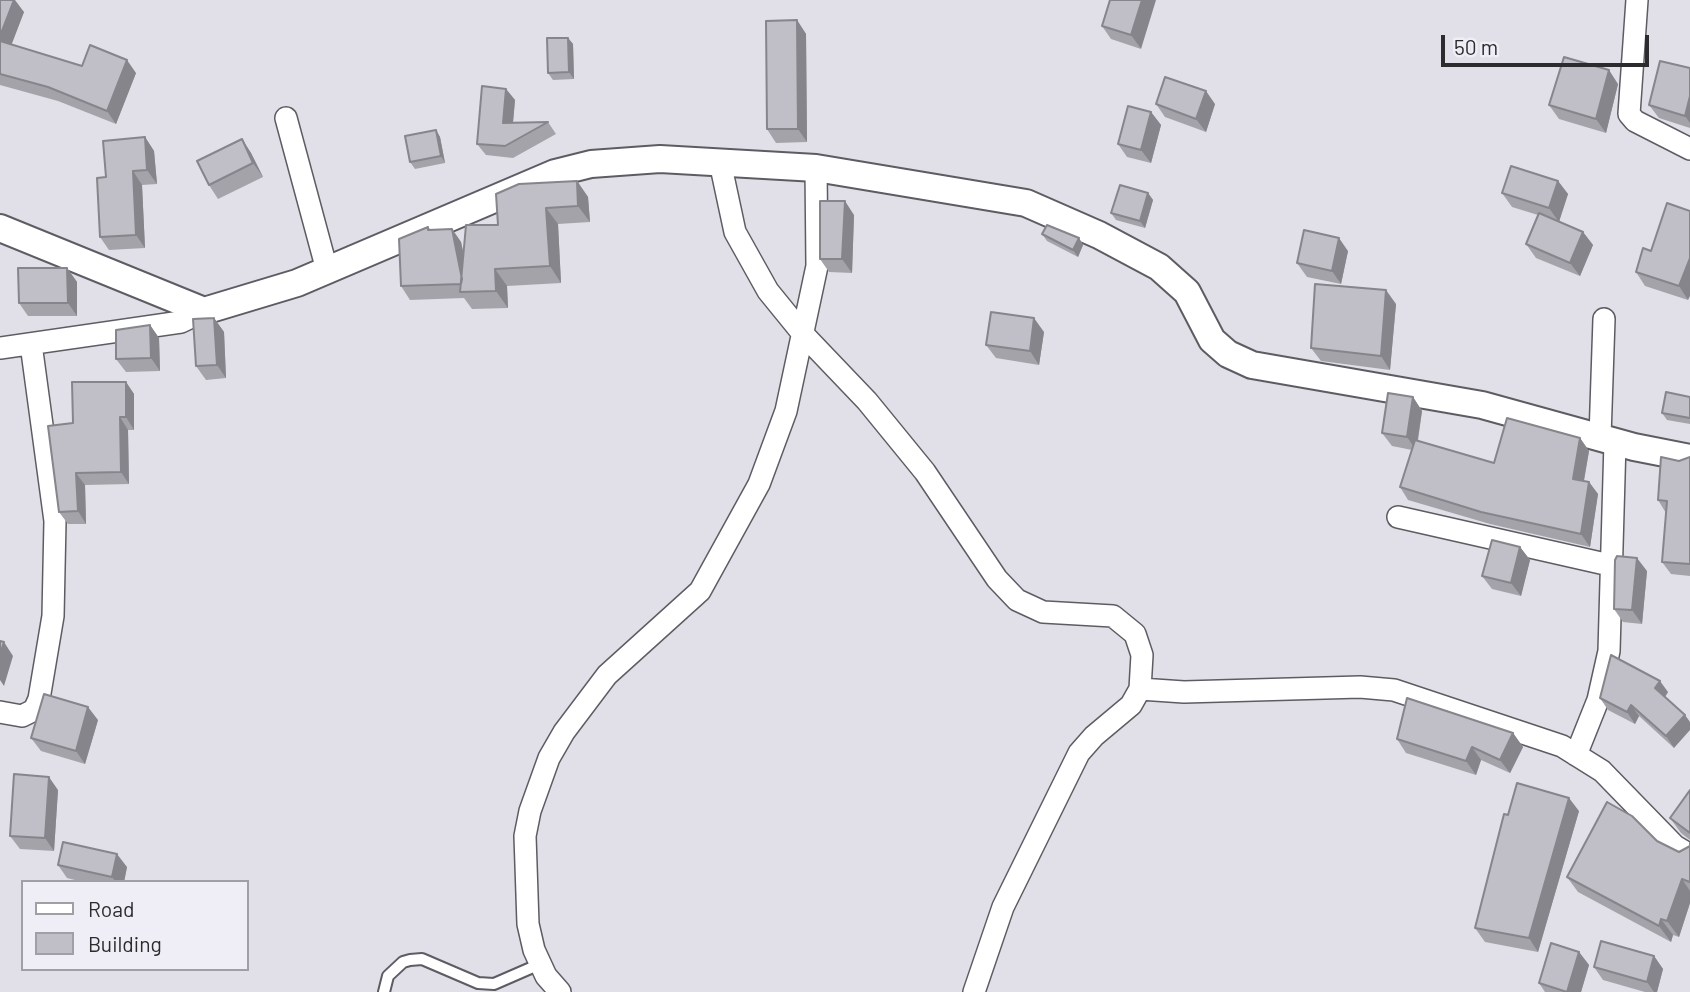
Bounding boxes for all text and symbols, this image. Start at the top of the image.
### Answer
scale bar [1445,21,1653,65]
text: 50 m [1454,34,1498,59]
legend [21,880,248,971]
text: Road [88,896,134,921]
text: Building [88,931,162,956]

